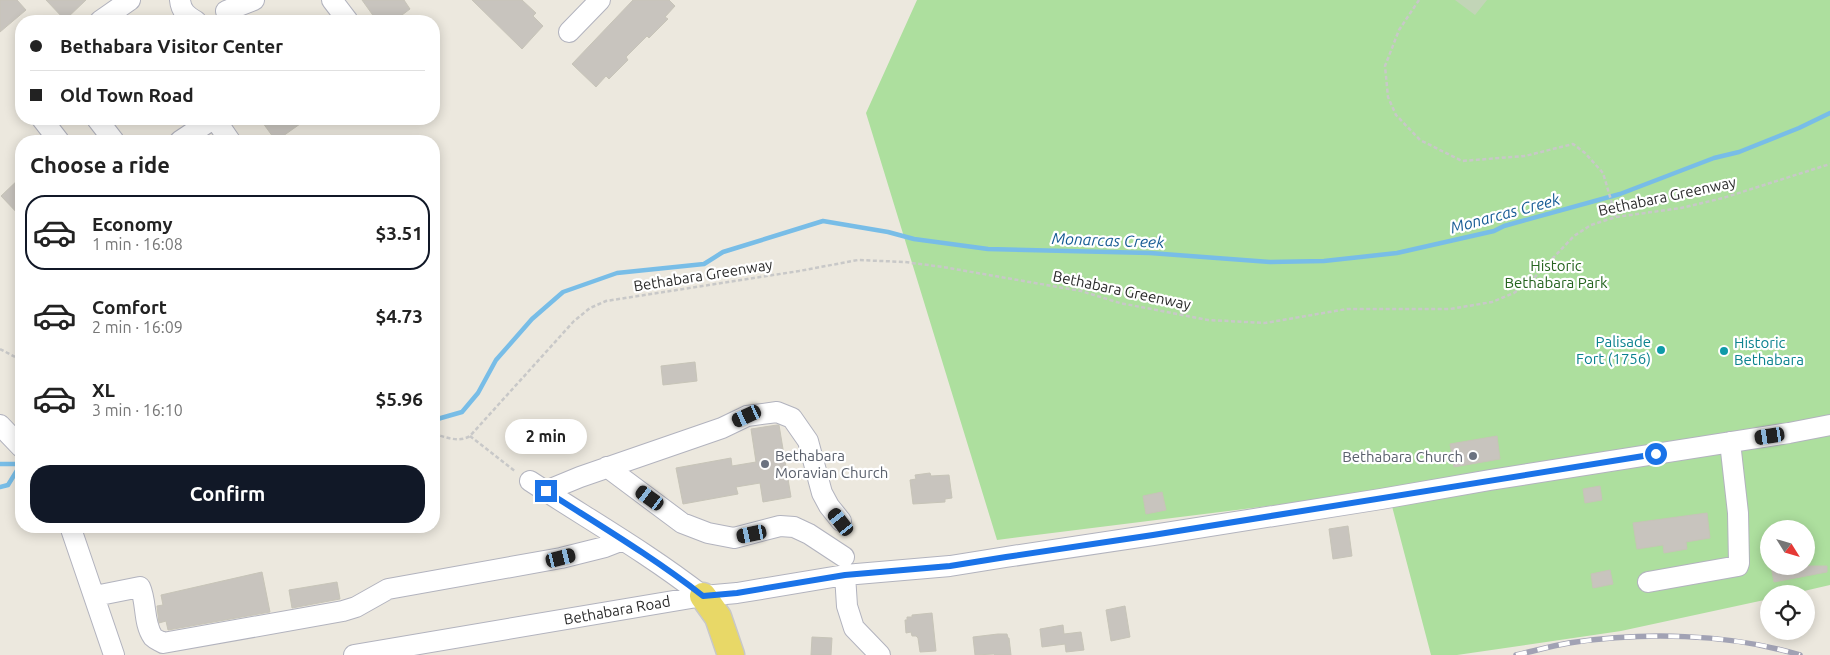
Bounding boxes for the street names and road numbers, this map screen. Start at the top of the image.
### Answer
street label: Bethabara Greenway [1596,173,1738,219]
street label: Bethabara Greenway [632,256,774,294]
street label: Bethabara Greenway [1051,267,1193,313]
street label: Bethabara Road [562,592,672,628]

